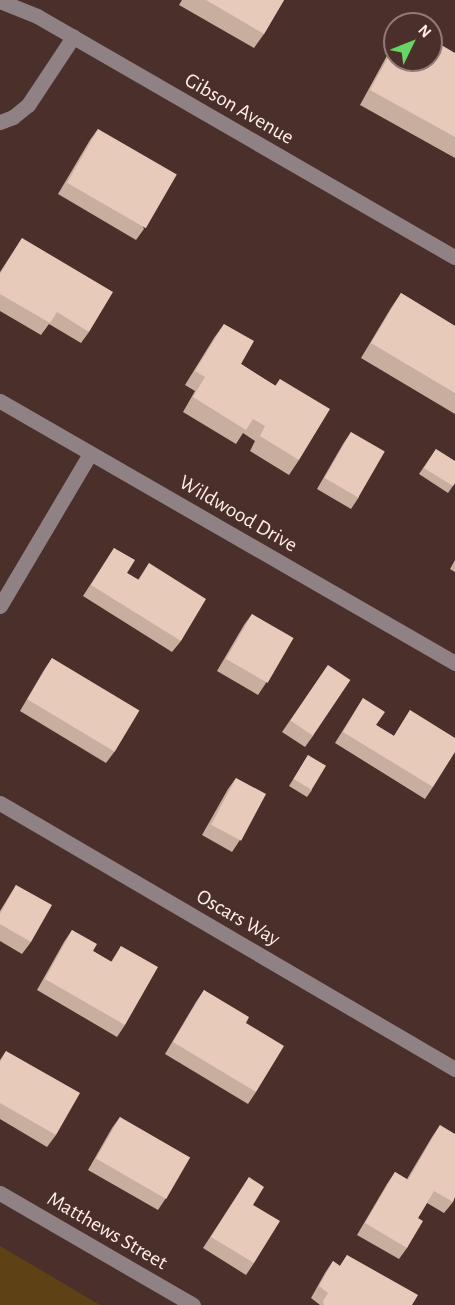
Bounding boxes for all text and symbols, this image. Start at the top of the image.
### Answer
north arrow [383,12,443,72]
text: N [415,22,434,41]
street label: Gibson Avenue [180,68,298,150]
street label: Wildwood Drive [174,470,302,558]
street label: Oscars Way [192,884,284,952]
street label: Matthews Street [42,1186,172,1276]

